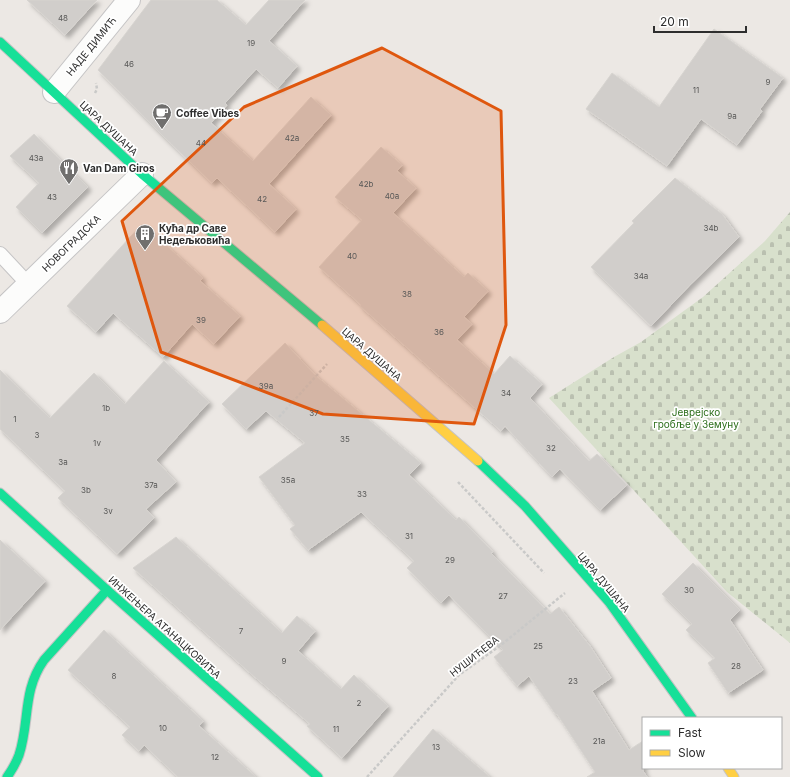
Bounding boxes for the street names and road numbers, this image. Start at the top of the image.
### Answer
street label: НАДЕ ДИМИЋ [64,14,119,78]
street label: ЦАРА ДУШАНА [78,98,140,158]
street label: НОВОГРАДСКА [39,212,103,274]
street label: ЦАРА ДУШАНА [340,325,404,383]
street label: ЦАРА ДУШАНА [575,550,633,615]
street label: ИНЖЕЊЕРА АТАНАЦКОВИЋА [106,573,224,681]
street label: НУШИЋЕВА [447,633,501,679]

